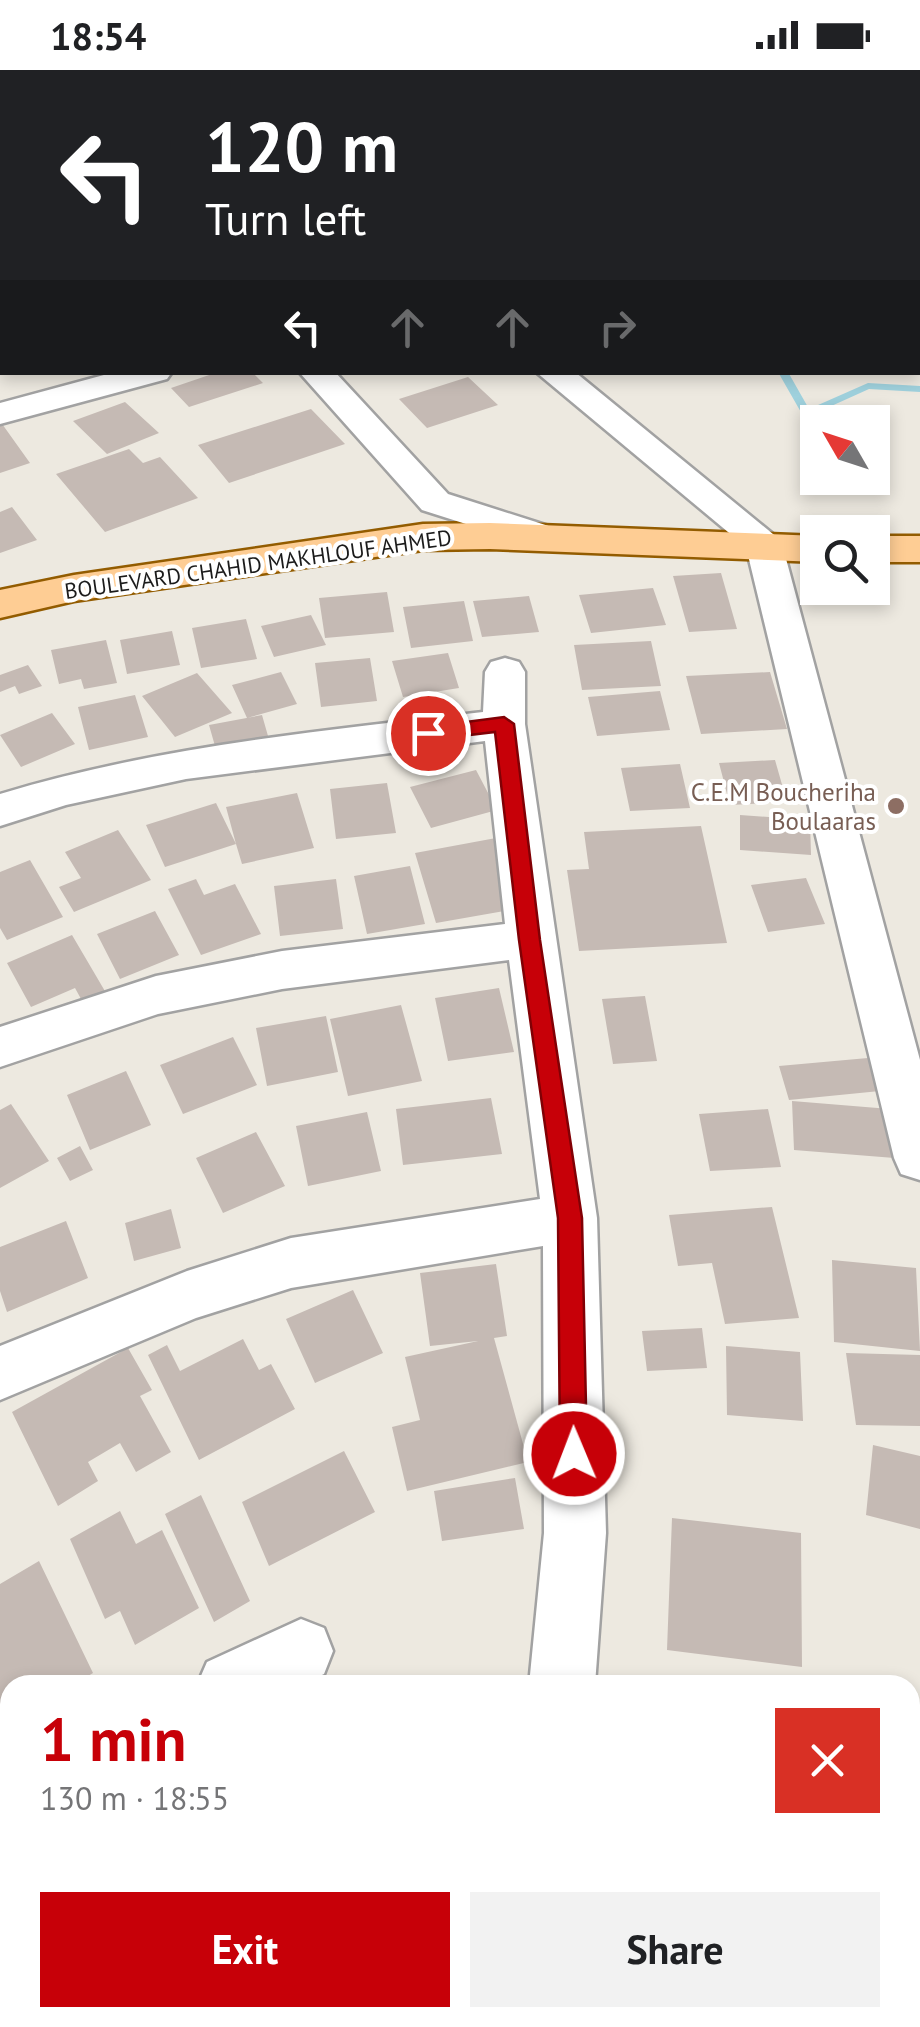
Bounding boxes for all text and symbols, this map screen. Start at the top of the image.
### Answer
text: 18:54 [50,11,146,60]
text: 120 m [205,101,398,191]
icon: left [40,110,170,240]
text: Turn left [205,189,366,247]
icon: left [275,300,330,355]
icon: ahead [380,300,435,355]
icon: ahead [485,300,540,355]
icon: right [590,300,645,355]
north arrow [800,405,890,495]
map controls [800,405,890,605]
button: search [800,515,890,605]
street label: BOULEVARD CHAHID MAKHLOUF AHMED [63,523,453,605]
pin [386,691,471,776]
icon: arrive [401,706,456,761]
place label: C.E.M Boucheriha Boulaaras [691,776,876,837]
marker: C.E.M Boucheriha Boulaaras [885,795,907,817]
position arrow [522,1402,626,1506]
text: 1 min [40,1700,186,1778]
button: close [775,1708,880,1813]
text: 130 m · 18:55 [40,1777,229,1819]
button: Exit [40,1892,450,2007]
button: Share [470,1892,880,2007]

